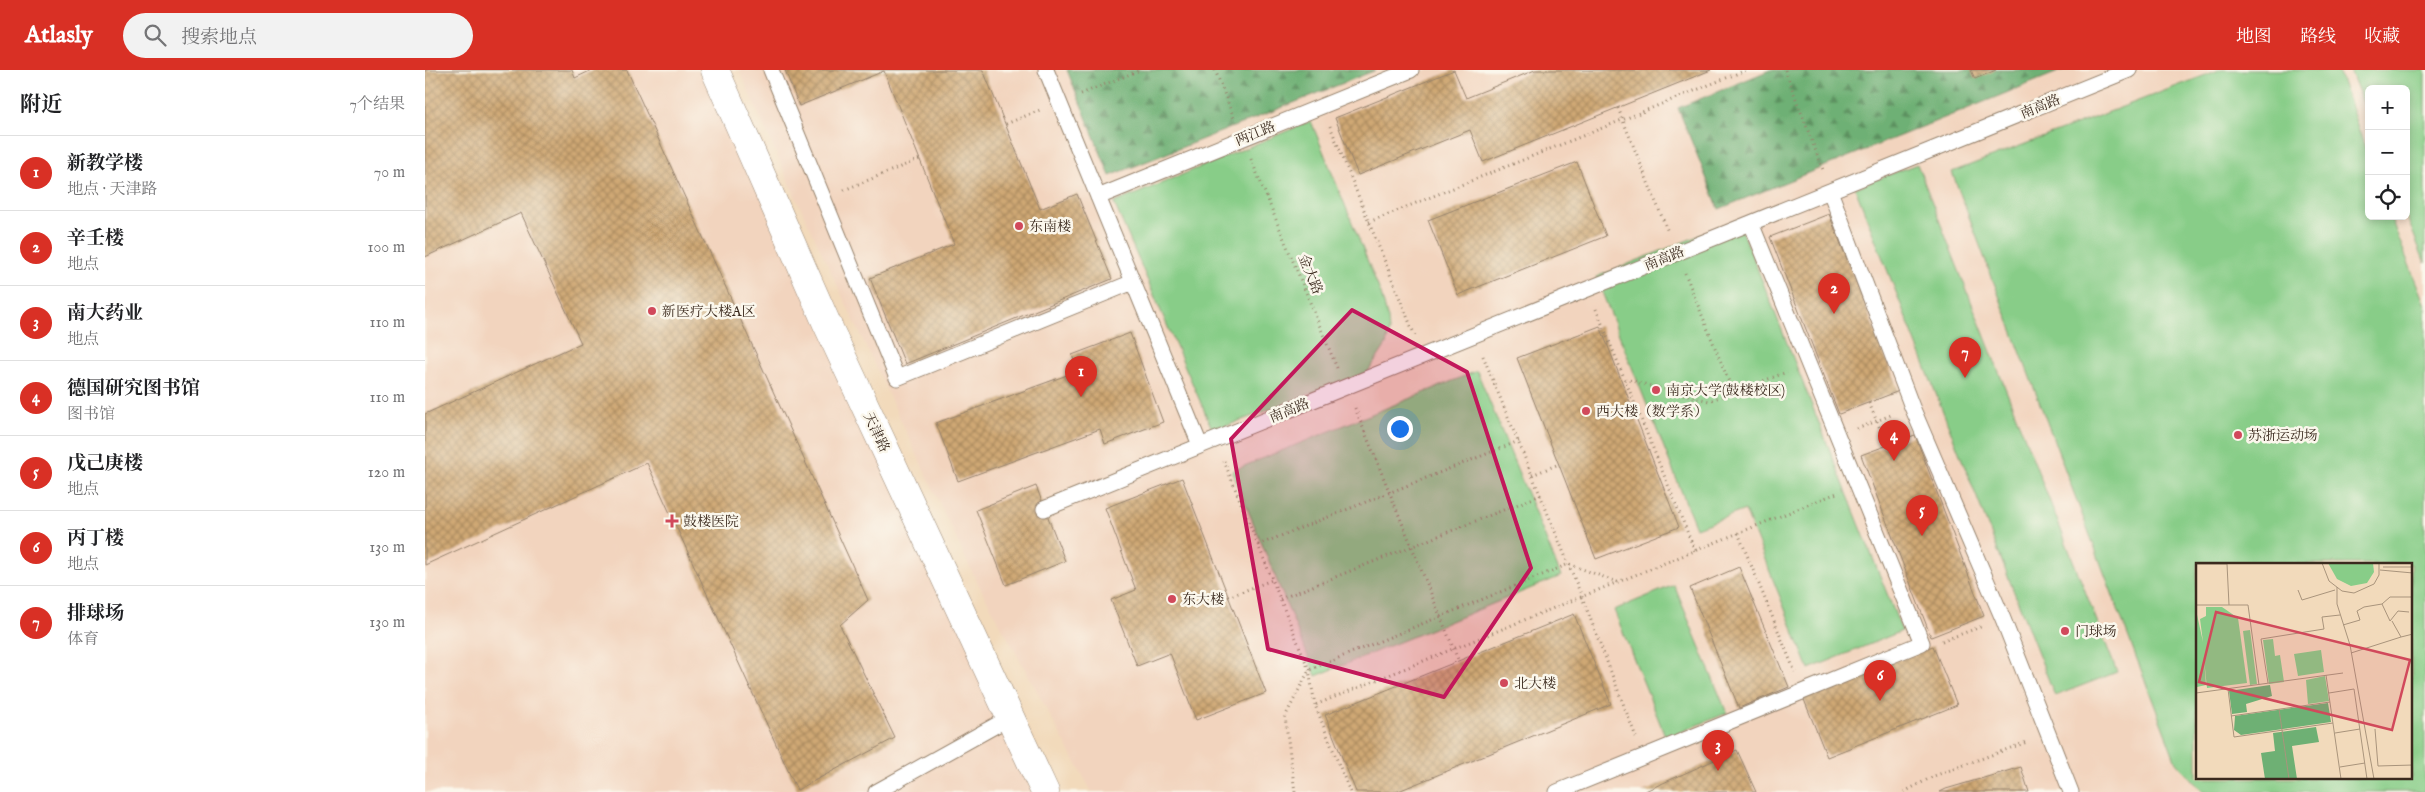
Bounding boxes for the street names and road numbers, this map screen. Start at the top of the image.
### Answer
street label: 南高路 [2018,91,2063,123]
street label: 两江路 [1233,118,1278,150]
street label: 南高路 [1642,243,1687,275]
street label: 金大路 [1294,252,1326,297]
street label: 南高路 [1267,395,1312,427]
street label: 天津路 [859,410,893,455]

